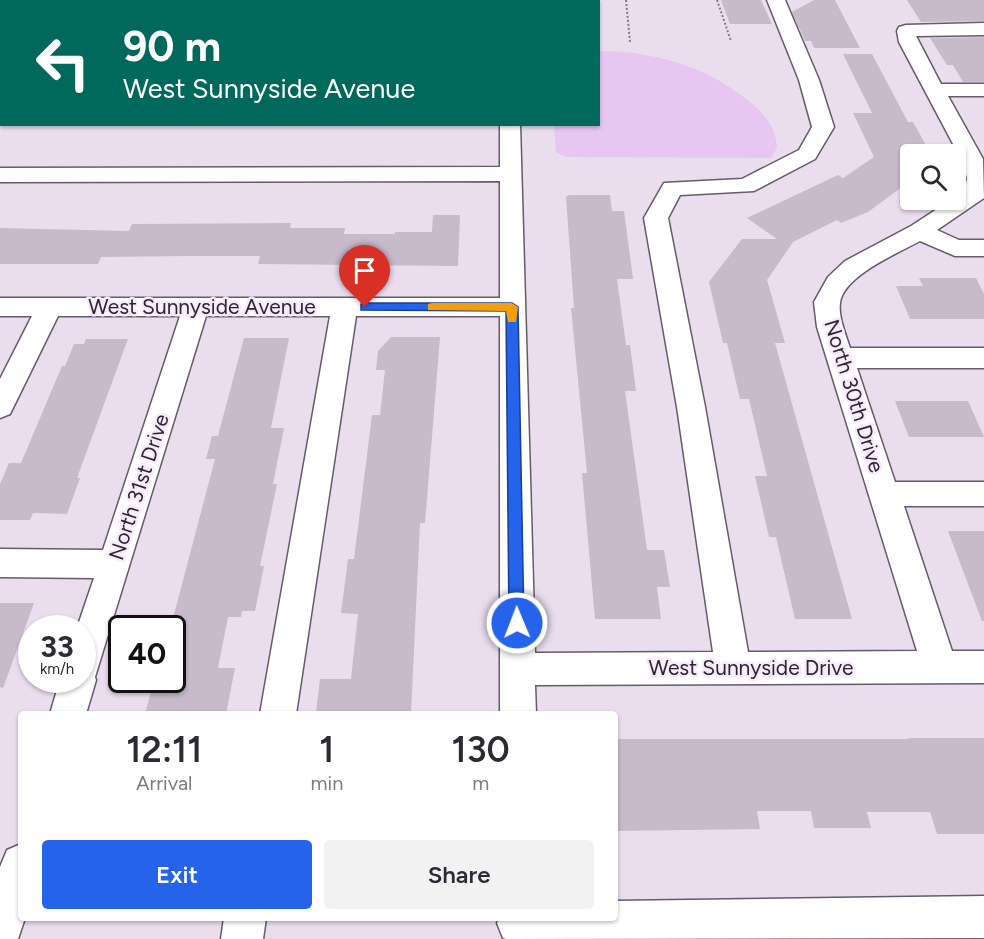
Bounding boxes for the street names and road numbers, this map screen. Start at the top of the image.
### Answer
street label: West Sunnyside Avenue [88,294,316,319]
street label: North 30th Drive [819,316,890,475]
street label: North 31st Drive [103,411,174,563]
street label: West Sunnyside Drive [649,655,853,680]

